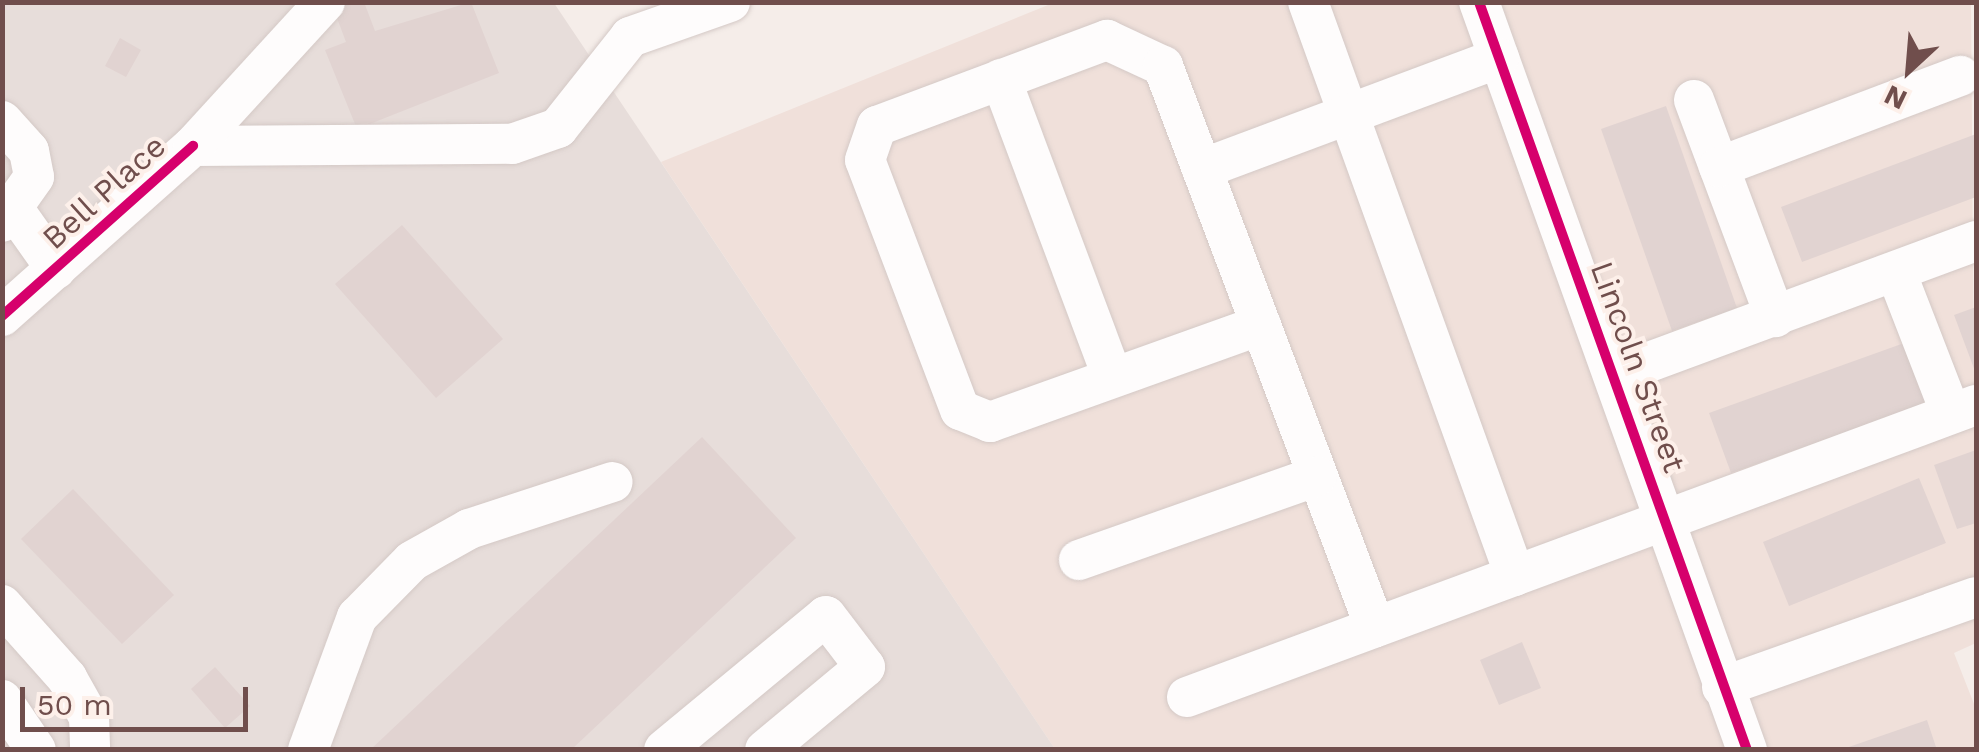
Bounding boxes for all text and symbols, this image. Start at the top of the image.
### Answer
north arrow [1859,20,1959,120]
text: N [1879,78,1912,117]
street label: Bell Place [34,126,174,258]
street label: Lincoln Street [1582,256,1694,478]
scale bar [25,667,252,729]
text: 50 m [37,687,112,722]

